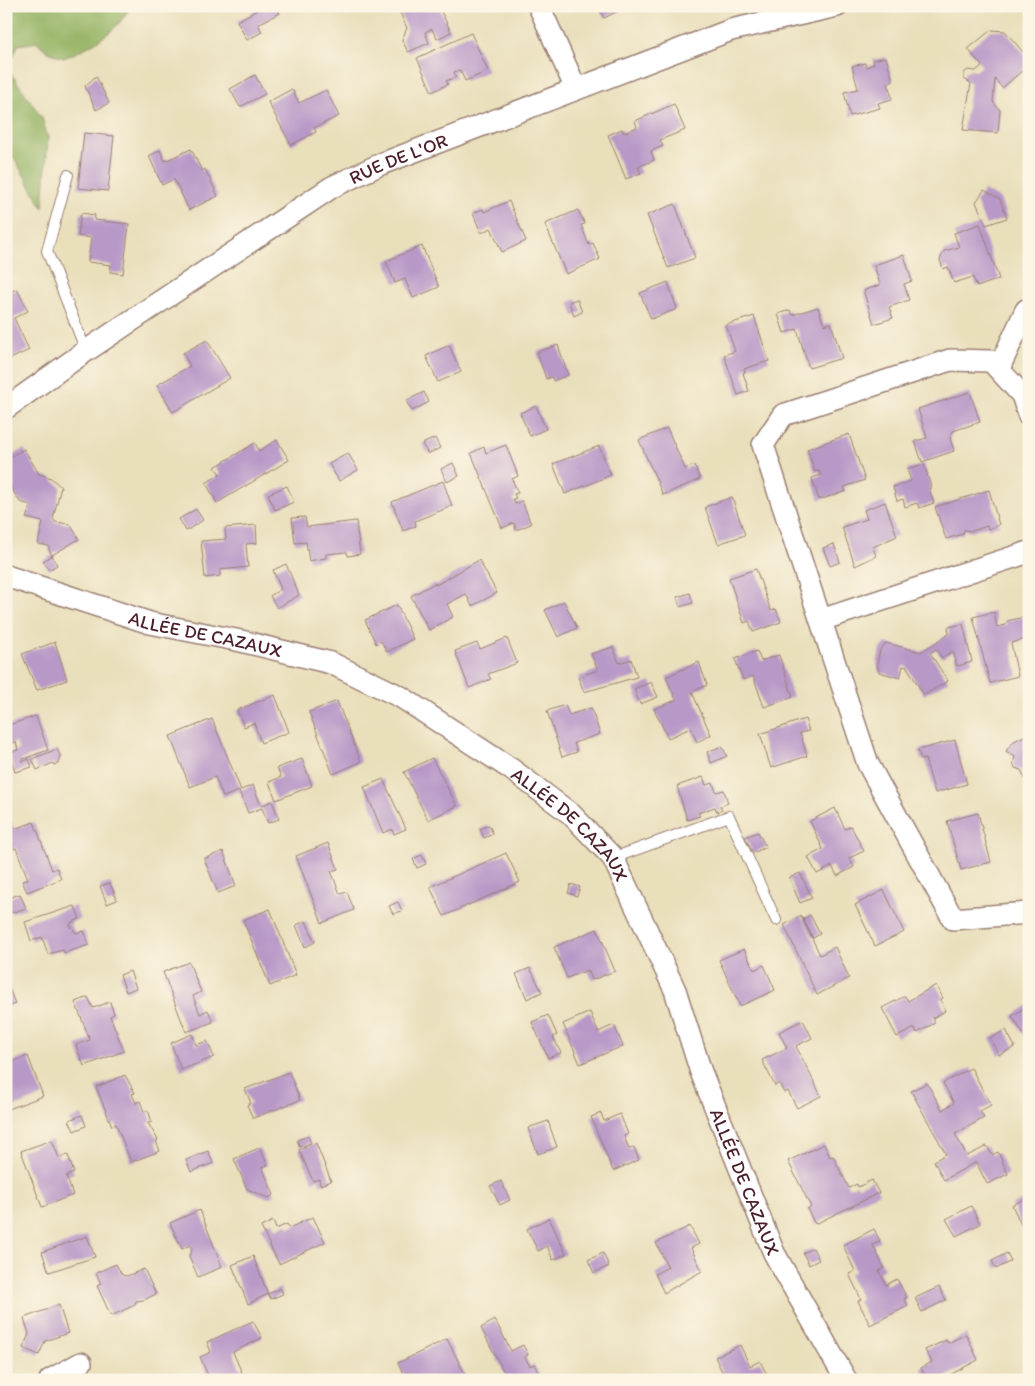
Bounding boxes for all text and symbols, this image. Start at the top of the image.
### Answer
street label: RUE DE L'OR [345,129,451,189]
street label: ALLÉE DE CAZAUX [126,606,284,663]
street label: ALLÉE DE CAZAUX [507,762,633,885]
street label: ALLÉE DE CAZAUX [705,1105,785,1259]

